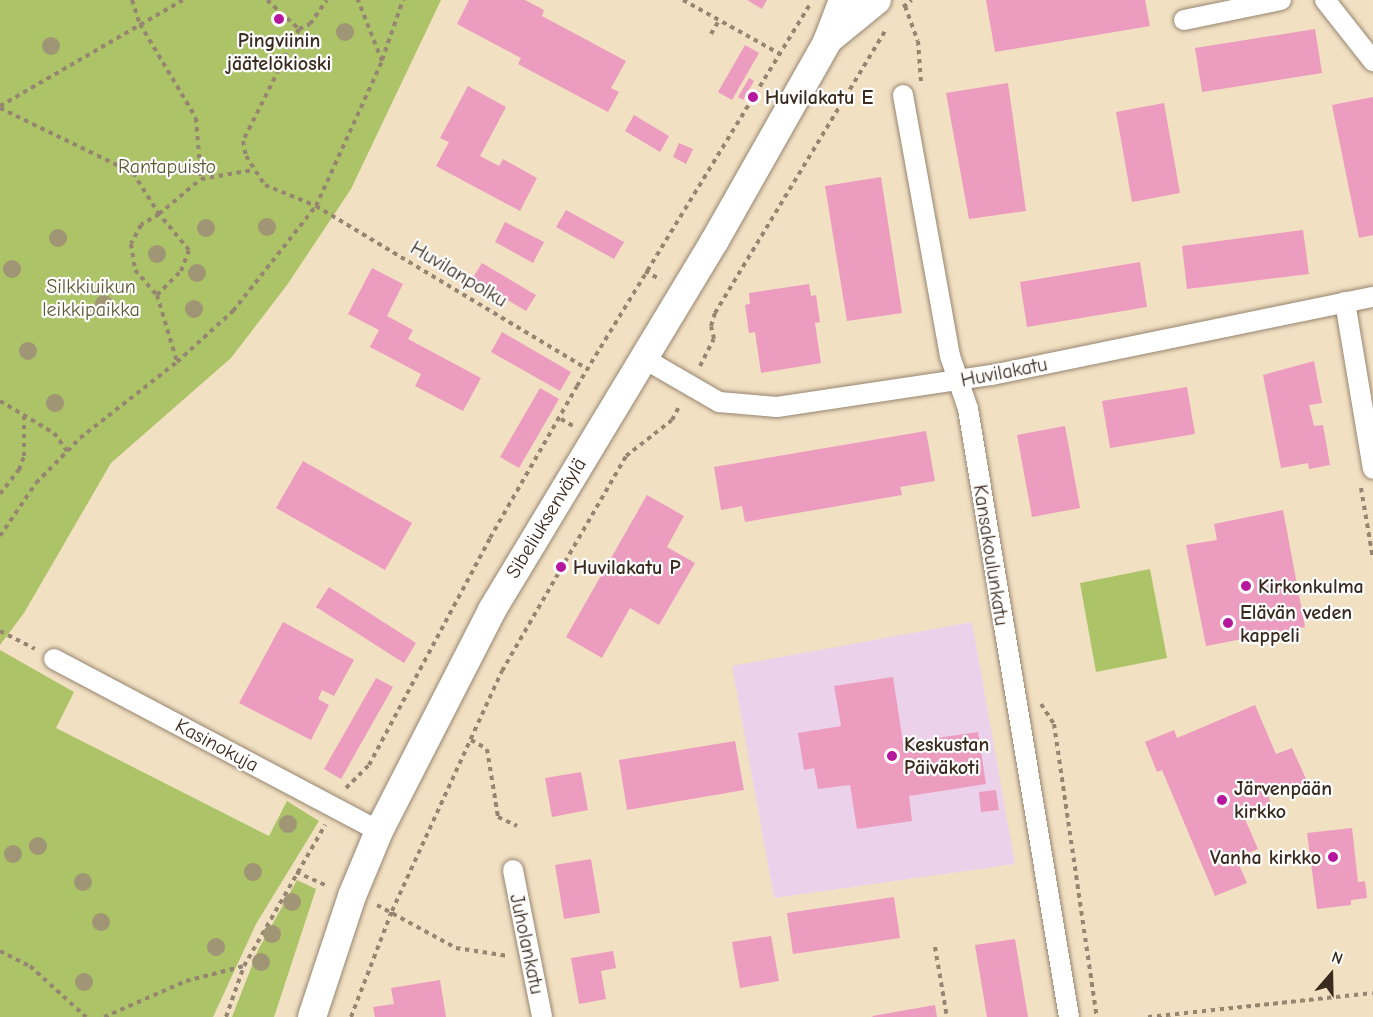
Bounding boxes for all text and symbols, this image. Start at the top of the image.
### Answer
marker: Pingviinin jäätelökioski [272,12,286,26]
place label: Pingviinin jäätelökioski [227,28,331,75]
place label: Huvilakatu E [765,85,873,109]
marker: Huvilakatu E [746,90,760,104]
park label: Rantapuisto [118,154,216,178]
street label: Huvilanpolku [406,236,512,312]
park label: Silkkiuikun leikkipaikka [42,275,140,322]
street label: Huvilakatu [959,352,1049,392]
street label: Sibeliuksenväylä [501,453,591,583]
street label: Kansakoulunkatu [968,483,1014,627]
place label: Huvilakatu P [573,555,681,579]
marker: Huvilakatu P [554,560,568,574]
place label: Kirkonkulma [1258,574,1364,598]
marker: Kirkonkulma [1239,579,1253,593]
place label: Elävän veden kappeli [1240,600,1352,647]
marker: Elävän veden kappeli [1221,616,1235,630]
street label: Kasinokuja [171,713,263,777]
place label: Keskustan Päiväkoti [904,732,989,779]
marker: Keskustan Päiväkoti [885,749,899,763]
place label: Järvenpään kirkko [1234,777,1332,824]
marker: Järvenpään kirkko [1215,793,1229,807]
place label: Vanha kirkko [1210,845,1321,869]
marker: Vanha kirkko [1326,850,1340,864]
street label: Juholankatu [505,892,549,996]
north arrow [1301,945,1361,1005]
text: N [1329,948,1345,968]

